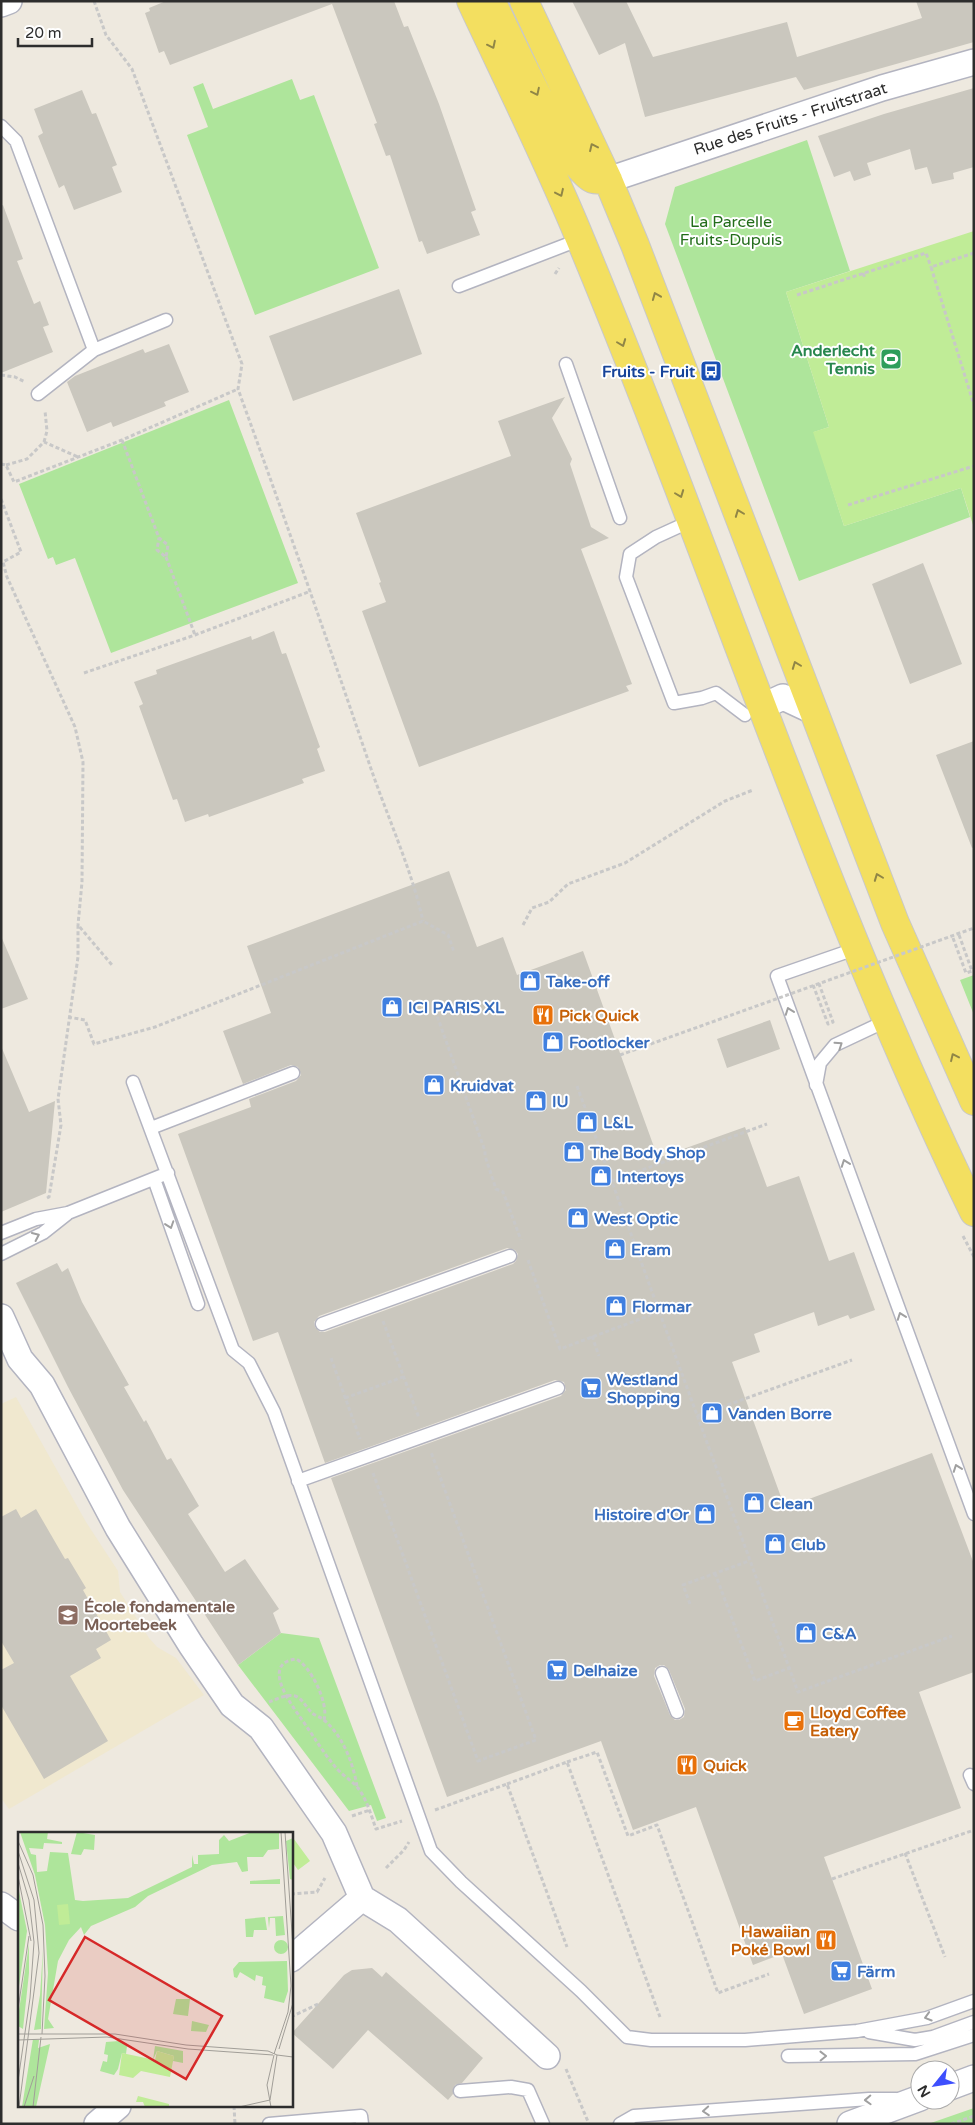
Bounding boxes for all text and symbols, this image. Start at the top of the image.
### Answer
scale bar [18,15,91,47]
text: 20 m [25,24,62,42]
one-way arrow [485,40,496,49]
street label: Rue des Fruits - Fruitstraat [691,78,890,160]
one-way arrow [530,87,541,96]
one-way arrow [588,143,599,152]
one-way arrow [554,188,564,197]
park label: La Parcelle Fruits-Dupuis [680,212,782,250]
one-way arrow [652,292,662,301]
one-way arrow [616,338,626,347]
place label: Anderlecht Tennis [791,341,876,379]
sports icon: Anderlecht Tennis [879,347,903,371]
bus stop icon: Fruits - Fruit [699,359,723,383]
place label: Fruits - Fruit [602,362,696,382]
one-way arrow [675,490,685,498]
one-way arrow [735,510,745,518]
one-way arrow [792,662,802,670]
one-way arrow [874,873,884,882]
shop icon: Take-off [518,969,542,993]
place label: Take-off [545,972,610,992]
shop icon: ICI PARIS XL [380,995,404,1019]
place label: ICI PARIS XL [408,998,505,1018]
restaurant icon: Pick Quick [531,1003,555,1027]
place label: Pick Quick [559,1006,639,1026]
one-way arrow [785,1007,795,1015]
shop icon: Footlocker [541,1030,565,1054]
place label: Footlocker [569,1033,650,1053]
one-way arrow [834,1041,843,1051]
one-way arrow [949,1053,960,1062]
shop icon: Kruidvat [422,1073,446,1097]
place label: Kruidvat [450,1076,515,1096]
shop icon: IU [524,1089,548,1113]
place label: IU [552,1092,569,1112]
shop icon: L&L [575,1110,599,1134]
place label: L&L [603,1113,634,1133]
shop icon: The Body Shop [562,1140,586,1164]
place label: The Body Shop [589,1143,706,1163]
one-way arrow [841,1160,851,1168]
shop icon: Intertoys [589,1164,613,1188]
place label: Intertoys [617,1167,684,1187]
shop icon: West Optic [566,1206,590,1230]
place label: West Optic [594,1209,678,1229]
one-way arrow [164,1220,174,1228]
one-way arrow [31,1232,40,1242]
shop icon: Eram [603,1237,627,1261]
place label: Eram [631,1240,671,1260]
shop icon: Flormar [604,1294,628,1318]
place label: Flormar [632,1297,692,1317]
one-way arrow [897,1312,907,1321]
place label: Westland Shopping [607,1370,680,1408]
supermarket icon: Westland Shopping [579,1376,603,1400]
shop icon: Vanden Borre [700,1401,724,1425]
place label: Vanden Borre [728,1404,832,1424]
one-way arrow [953,1465,963,1473]
shop icon: Clean [742,1491,766,1515]
place label: Clean [770,1494,813,1514]
shop icon: Histoire d'Or [693,1502,717,1526]
place label: Histoire d'Or [594,1505,690,1525]
shop icon: Club [763,1532,787,1556]
place label: Club [791,1535,826,1555]
place label: École fondamentale Moortebeek [84,1597,235,1635]
school or university icon: École fondamentale Moortebeek [56,1603,80,1627]
shop icon: C&A [794,1621,818,1645]
place label: C&A [822,1624,857,1644]
supermarket icon: Delhaize [545,1658,569,1682]
place label: Delhaize [573,1661,638,1681]
place label: Lloyd Coffee Eatery [810,1703,906,1741]
cafe icon: Lloyd Coffee Eatery [782,1709,806,1733]
restaurant icon: Quick [675,1753,699,1777]
place label: Quick [703,1756,747,1776]
inset map [18,1832,292,2108]
place label: Hawaiian Poké Bowl [731,1922,810,1960]
restaurant icon: Hawaiian Poké Bowl [814,1928,838,1952]
supermarket icon: Färm [829,1959,853,1983]
place label: Färm [857,1962,895,1982]
one-way arrow [924,2011,932,2021]
one-way arrow [819,2050,827,2061]
north arrow [910,2060,960,2110]
text: N [914,2082,934,2100]
one-way arrow [863,2094,871,2105]
one-way arrow [701,2105,709,2116]

